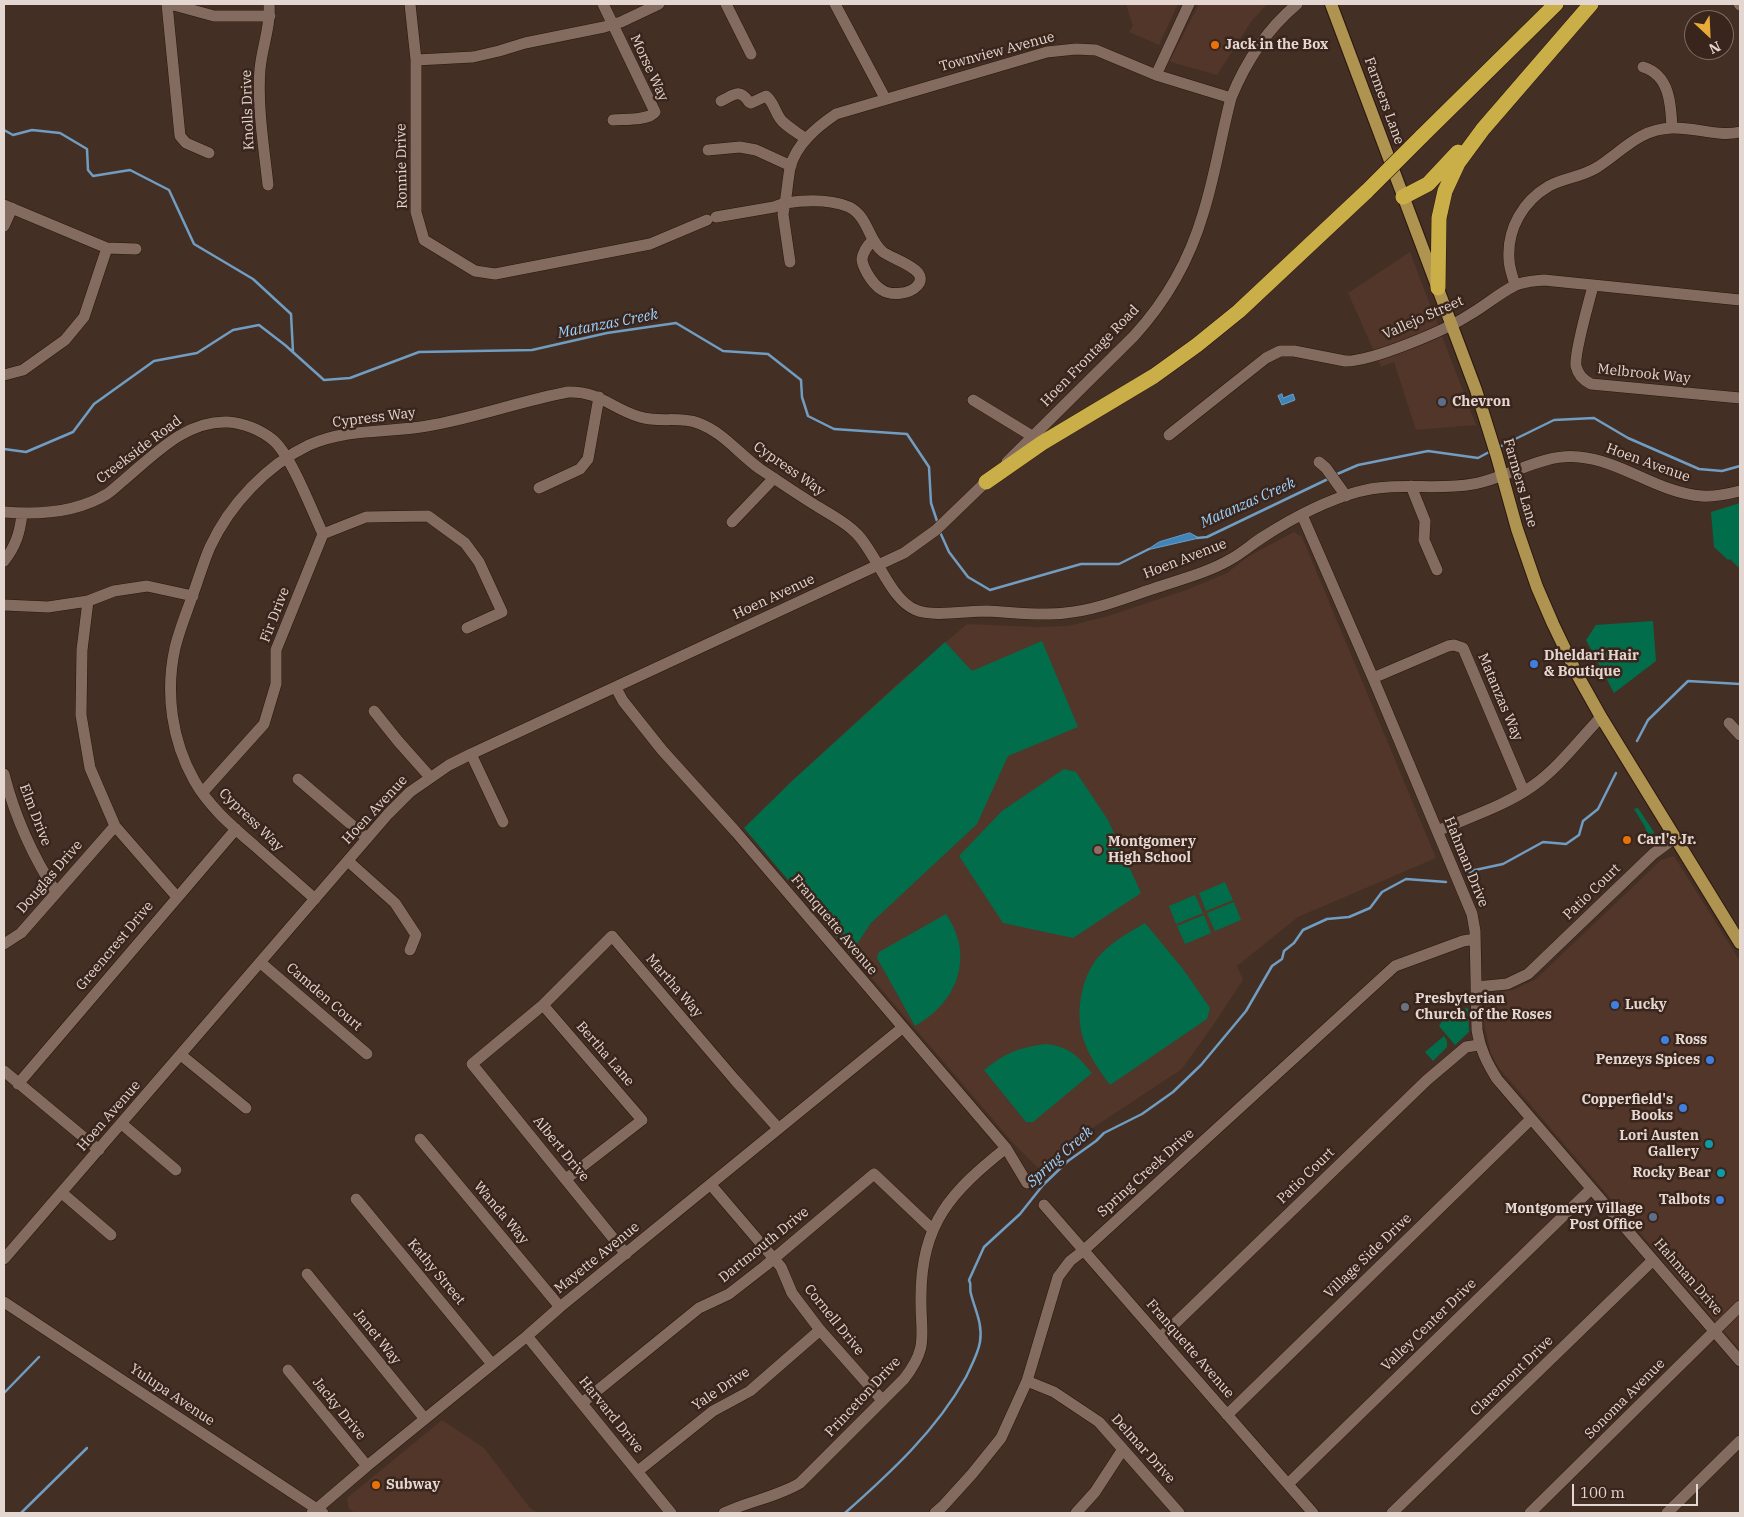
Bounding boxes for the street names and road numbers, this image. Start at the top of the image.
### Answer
street label: Townview Avenue [938,29,1056,75]
street label: Morse Way [626,32,672,104]
street label: Farmers Lane [1360,55,1408,147]
street label: Knolls Drive [238,70,258,150]
street label: Ronnie Drive [393,123,411,209]
street label: Vallejo Street [1380,293,1466,343]
street label: Hoen Frontage Road [1037,302,1143,410]
street label: Melbrook Way [1597,361,1691,387]
street label: Cypress Way [332,405,416,431]
street label: Creekside Road [93,413,185,487]
street label: Farmers Lane [1499,437,1541,529]
street label: Cypress Way [750,438,828,500]
street label: Hoen Avenue [1604,440,1692,486]
street label: Hoen Avenue [1141,535,1229,583]
street label: Hoen Avenue [731,571,817,623]
street label: Fir Drive [257,585,293,645]
street label: Matanzas Way [1474,651,1526,743]
street label: Hoen Avenue [339,772,411,848]
street label: Elm Drive [15,782,55,848]
street label: Cypress Way [215,785,287,855]
street label: Hahman Drive [1440,814,1492,910]
street label: Douglas Drive [14,837,86,917]
street label: Patio Court [1560,860,1624,924]
street label: Franquette Avenue [787,872,881,978]
street label: Greencrest Drive [73,898,157,994]
street label: Martha Way [642,951,706,1021]
street label: Camden Court [283,960,365,1034]
street label: Bertha Lane [572,1018,638,1090]
street label: Hoen Avenue [74,1077,144,1155]
street label: Albert Drive [529,1113,593,1185]
street label: Spring Creek Drive [1094,1125,1198,1221]
street label: Patio Court [1274,1144,1338,1208]
street label: Wanda Way [470,1178,532,1248]
street label: Dartmouth Drive [716,1204,812,1286]
street label: Village Side Drive [1321,1210,1415,1302]
street label: Mayette Avenue [551,1219,643,1297]
street label: Hahman Drive [1650,1235,1726,1319]
street label: Kathy Street [404,1236,468,1308]
street label: Valley Center Drive [1378,1275,1480,1375]
street label: Cornell Drive [800,1281,868,1359]
street label: Franquette Avenue [1143,1296,1237,1402]
street label: Janet Way [350,1306,404,1368]
street label: Claremont Drive [1467,1332,1557,1420]
street label: Princeton Drive [822,1354,904,1440]
street label: Sonoma Avenue [1581,1355,1669,1443]
street label: Yulupa Avenue [126,1360,218,1430]
street label: Yale Drive [689,1364,753,1414]
street label: Harvard Drive [575,1373,647,1457]
street label: Jacky Drive [309,1374,369,1444]
street label: Delmar Drive [1108,1411,1178,1487]

